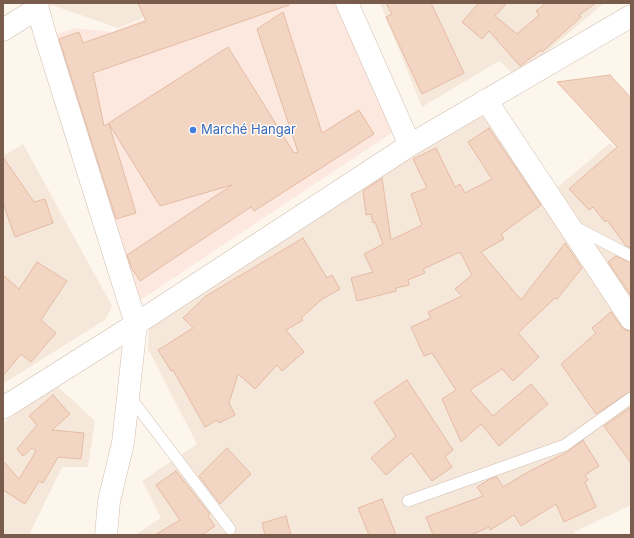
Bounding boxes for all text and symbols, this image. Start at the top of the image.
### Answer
place label: Marché Hangar [201,122,296,138]
marker: Marché Hangar [188,125,198,135]

